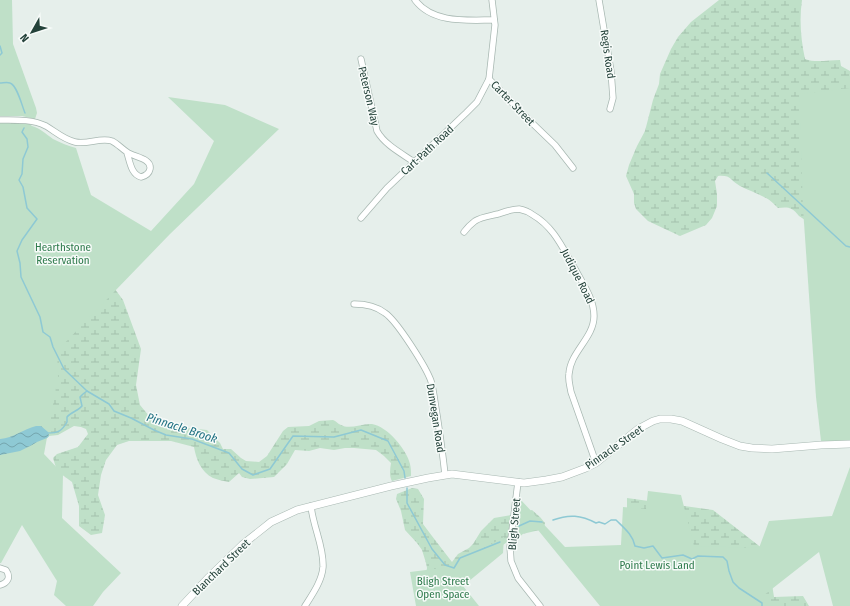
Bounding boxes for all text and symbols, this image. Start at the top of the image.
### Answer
north arrow [12,12,52,52]
street label: Regis Road [598,29,617,79]
text: N [17,31,32,45]
street label: Peterson Way [355,65,382,127]
street label: Carter Street [488,78,537,129]
street label: Cart-Path Road [398,123,456,178]
park label: Hearthstone Reservation [35,241,91,267]
street label: Judique Road [558,247,597,306]
street label: Dunvegan Road [424,383,447,454]
water label: Pinnacle Brook [145,410,219,446]
street label: Pinnacle Street [583,422,646,472]
street label: Bligh Street [506,497,523,551]
street label: Blanchard Street [190,536,253,598]
park label: Point Lewis Land [619,559,695,572]
park label: Bligh Street Open Space [416,575,470,601]

